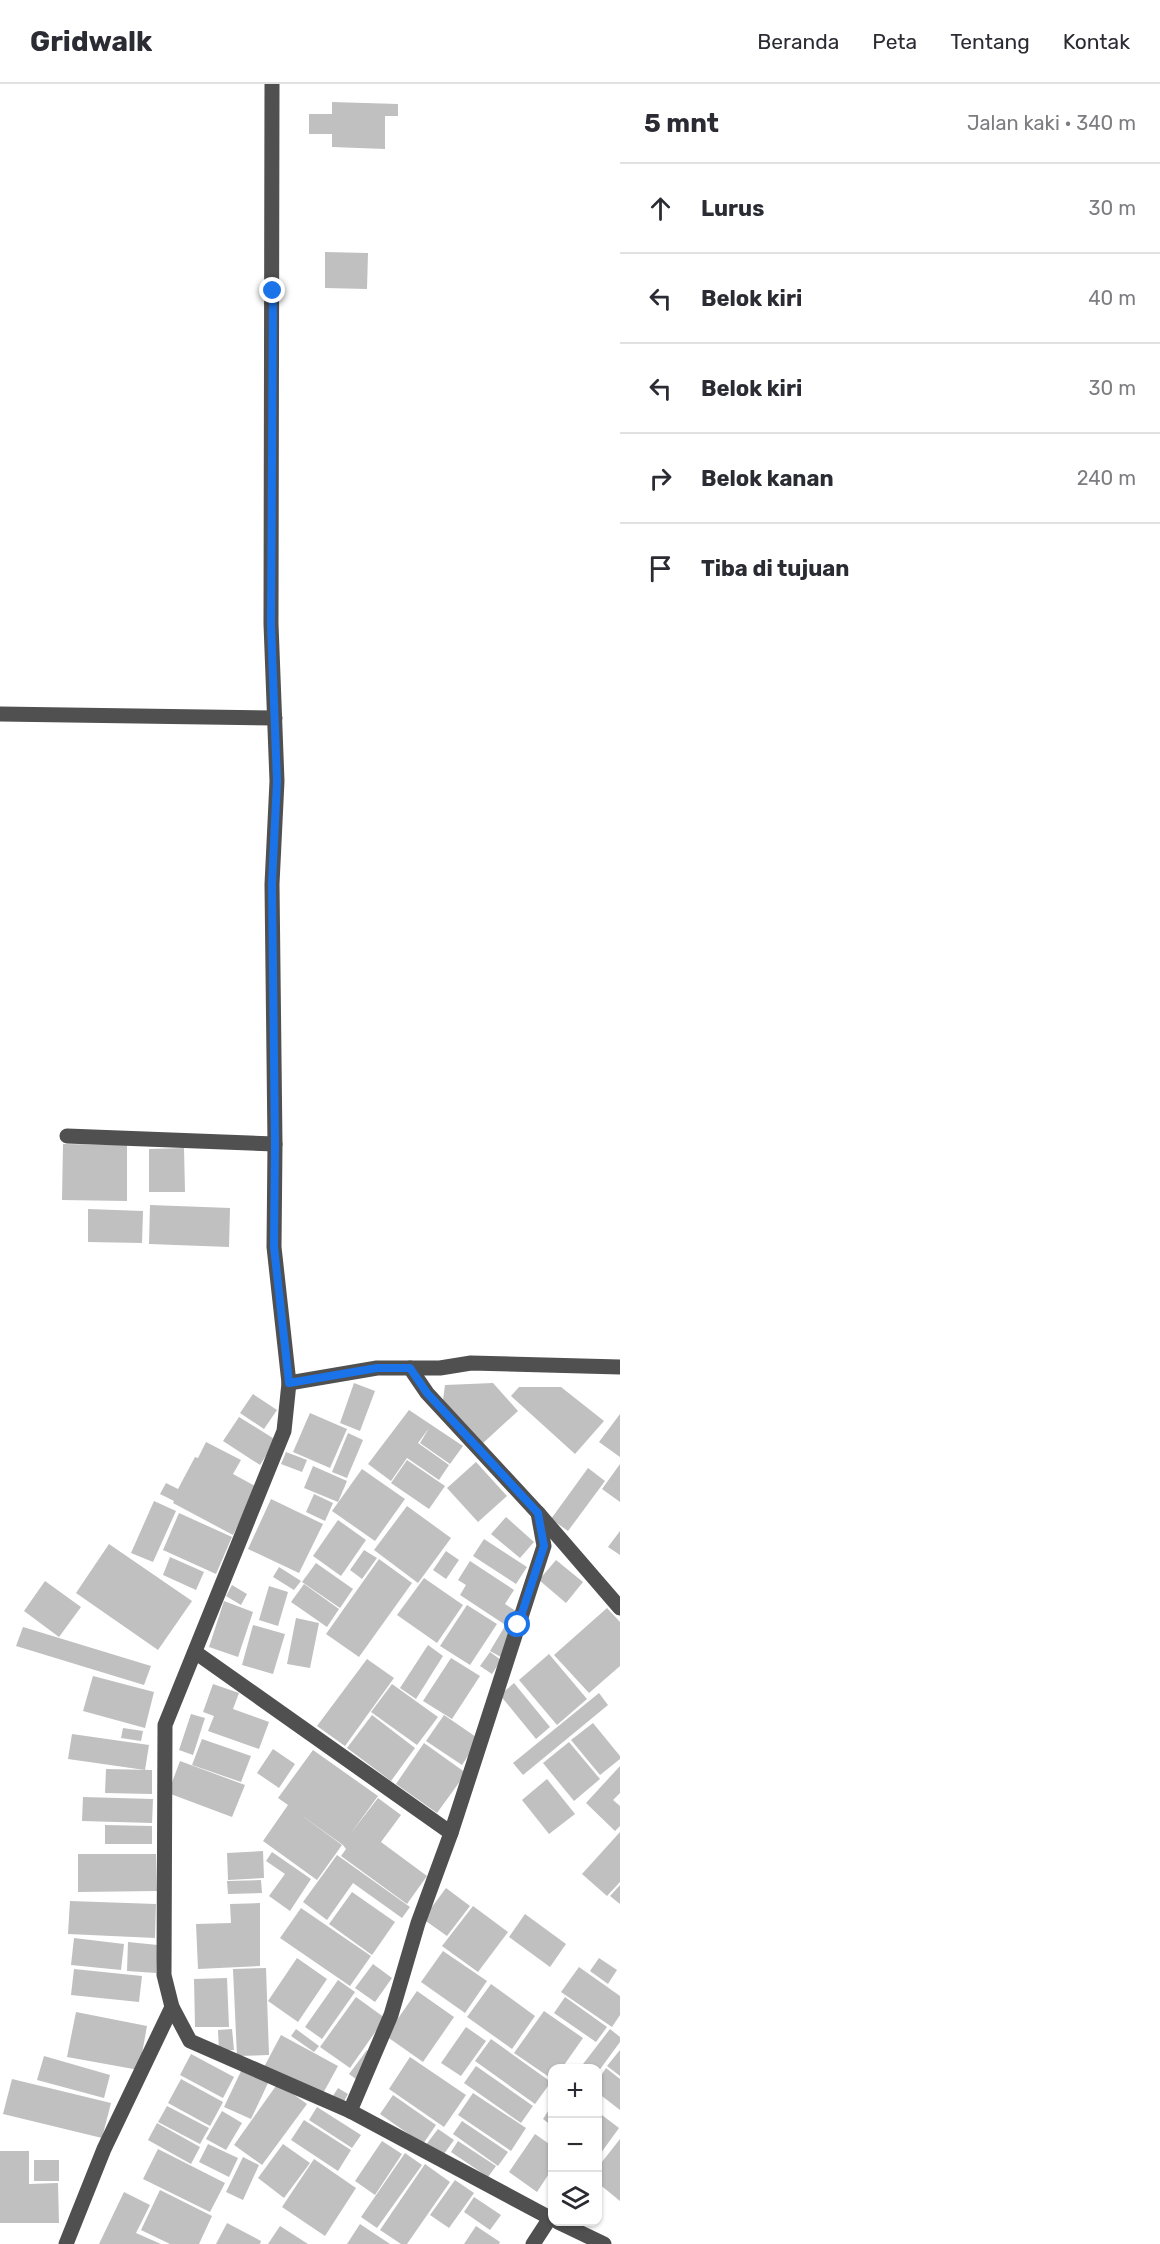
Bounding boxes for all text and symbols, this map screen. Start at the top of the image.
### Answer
text: Gridwalk [30,25,152,58]
text: Beranda [757,29,839,54]
text: Peta [872,29,917,54]
text: Tentang [950,29,1030,54]
text: Kontak [1063,29,1130,54]
text: 5 mnt [644,108,719,139]
text: Jalan kaki · 340 m [967,111,1136,135]
icon: ahead [644,192,677,225]
text: Lurus [701,195,764,222]
text: 30 m [1089,196,1136,220]
route end [259,277,285,303]
icon: left [644,282,677,315]
text: Belok kiri [701,285,802,312]
text: 40 m [1088,286,1136,310]
icon: left [644,372,677,405]
text: Belok kiri [701,375,802,402]
text: 30 m [1089,376,1136,400]
icon: right [644,462,677,495]
text: Belok kanan [701,465,834,492]
text: 240 m [1077,466,1136,490]
icon: arrive [644,552,677,585]
text: Tiba di tujuan [701,555,849,582]
route start [504,1611,530,1637]
map controls [548,2064,602,2226]
button: + [548,2064,602,2118]
button: − [548,2118,602,2172]
button: layers [548,2172,602,2226]

